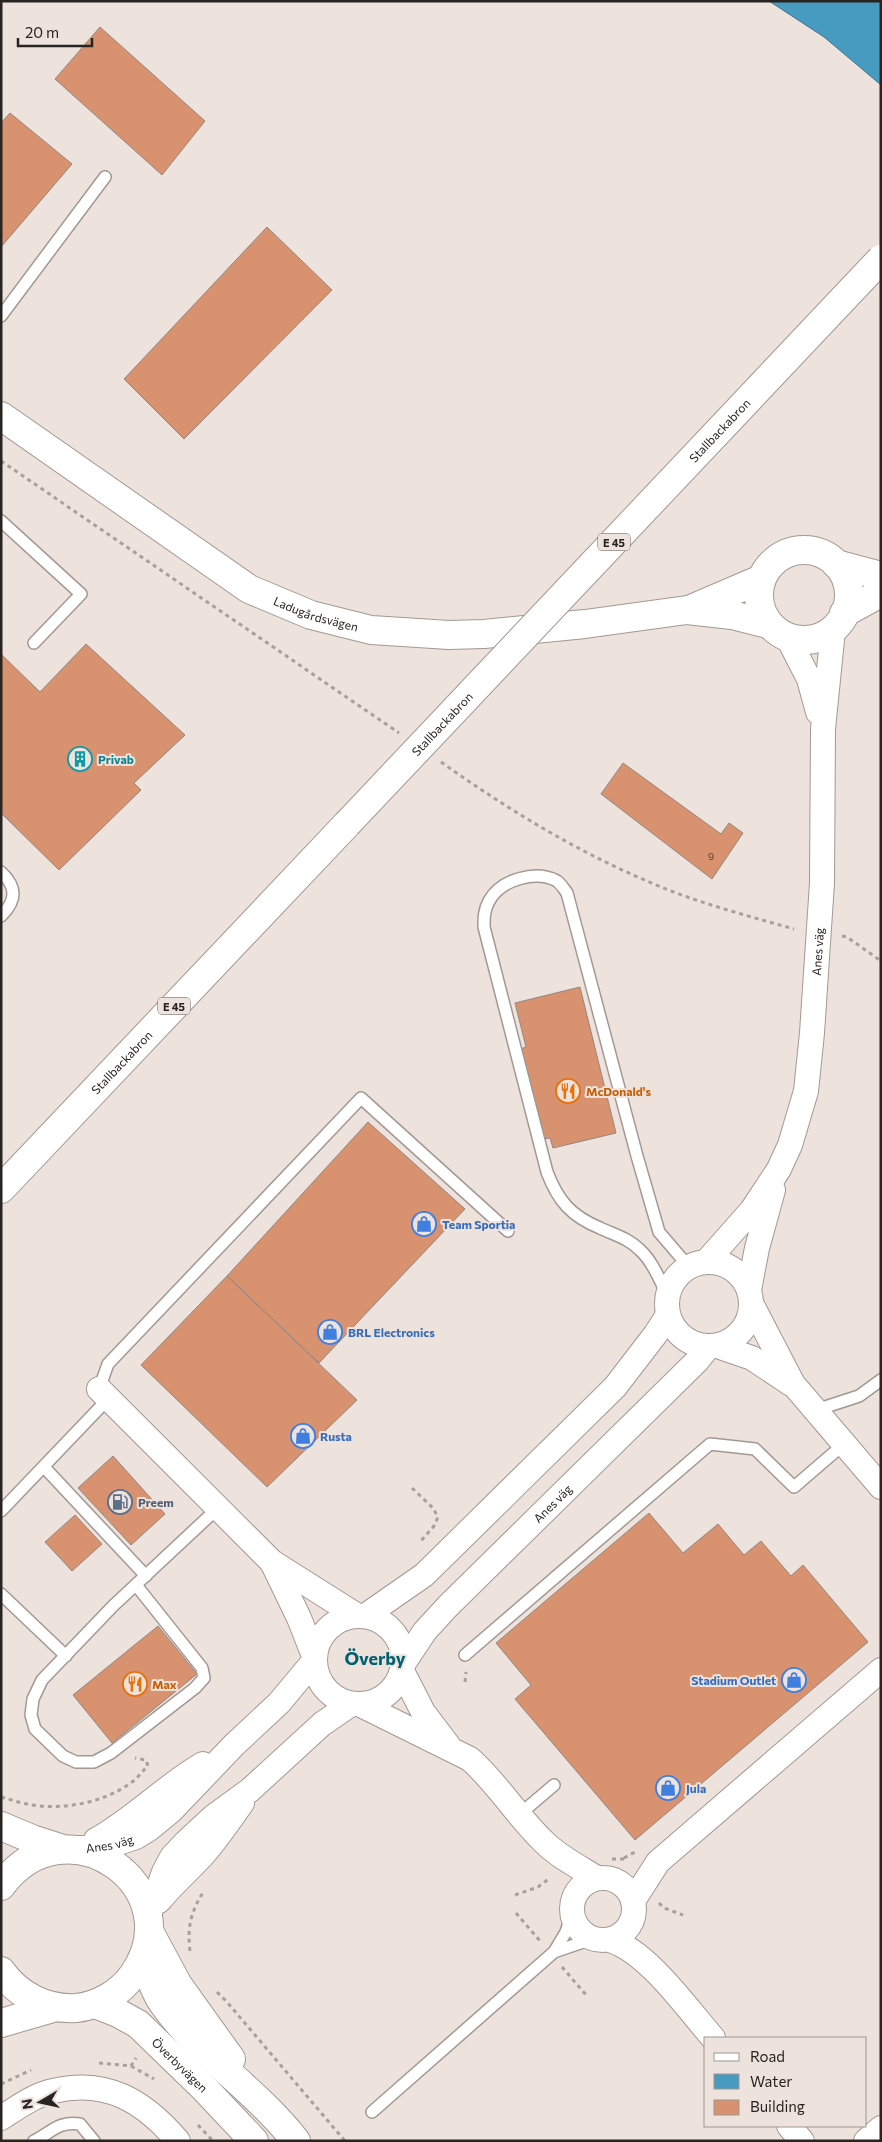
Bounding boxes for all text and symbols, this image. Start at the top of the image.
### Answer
scale bar [18,15,91,47]
text: 20 m [25,23,59,41]
street label: Stallbackabron [686,395,753,465]
road number: E 45 [598,534,630,550]
street label: Ladugårdsvägen [272,593,360,634]
street label: Stallbackabron [408,689,475,758]
building icon: Privab [67,746,93,772]
place label: Privab [98,752,134,766]
house number: 9 [708,850,714,862]
street label: Anes väg [809,927,826,976]
road number: E 45 [158,998,190,1014]
street label: Stallbackabron [88,1027,155,1097]
restaurant icon: McDonald's [555,1078,581,1104]
place label: McDonald's [586,1084,652,1098]
shop icon: Team Sportia [411,1211,437,1237]
place label: Team Sportia [442,1217,515,1231]
shop icon: BRL Electronics [317,1319,343,1345]
place label: BRL Electronics [348,1325,435,1339]
shop icon: Rusta [290,1423,316,1449]
place label: Rusta [320,1429,352,1443]
street label: Anes väg [530,1481,575,1525]
fuel station icon: Preem [107,1489,133,1515]
place label: Preem [138,1495,174,1509]
district label: Överby [344,1647,406,1669]
shop icon: Stadium Outlet [781,1667,807,1693]
restaurant icon: Max [122,1671,148,1697]
place label: Stadium Outlet [691,1673,776,1687]
place label: Max [152,1677,177,1691]
shop icon: Jula [655,1775,681,1801]
place label: Jula [686,1781,706,1796]
street label: Anes väg [85,1831,135,1855]
street label: Överbyvägen [149,2035,211,2095]
legend [704,2037,867,2127]
text: Road [750,2047,785,2065]
text: Water [750,2072,792,2090]
north arrow [15,2077,65,2127]
text: Building [750,2097,805,2115]
text: N [17,2098,36,2111]

